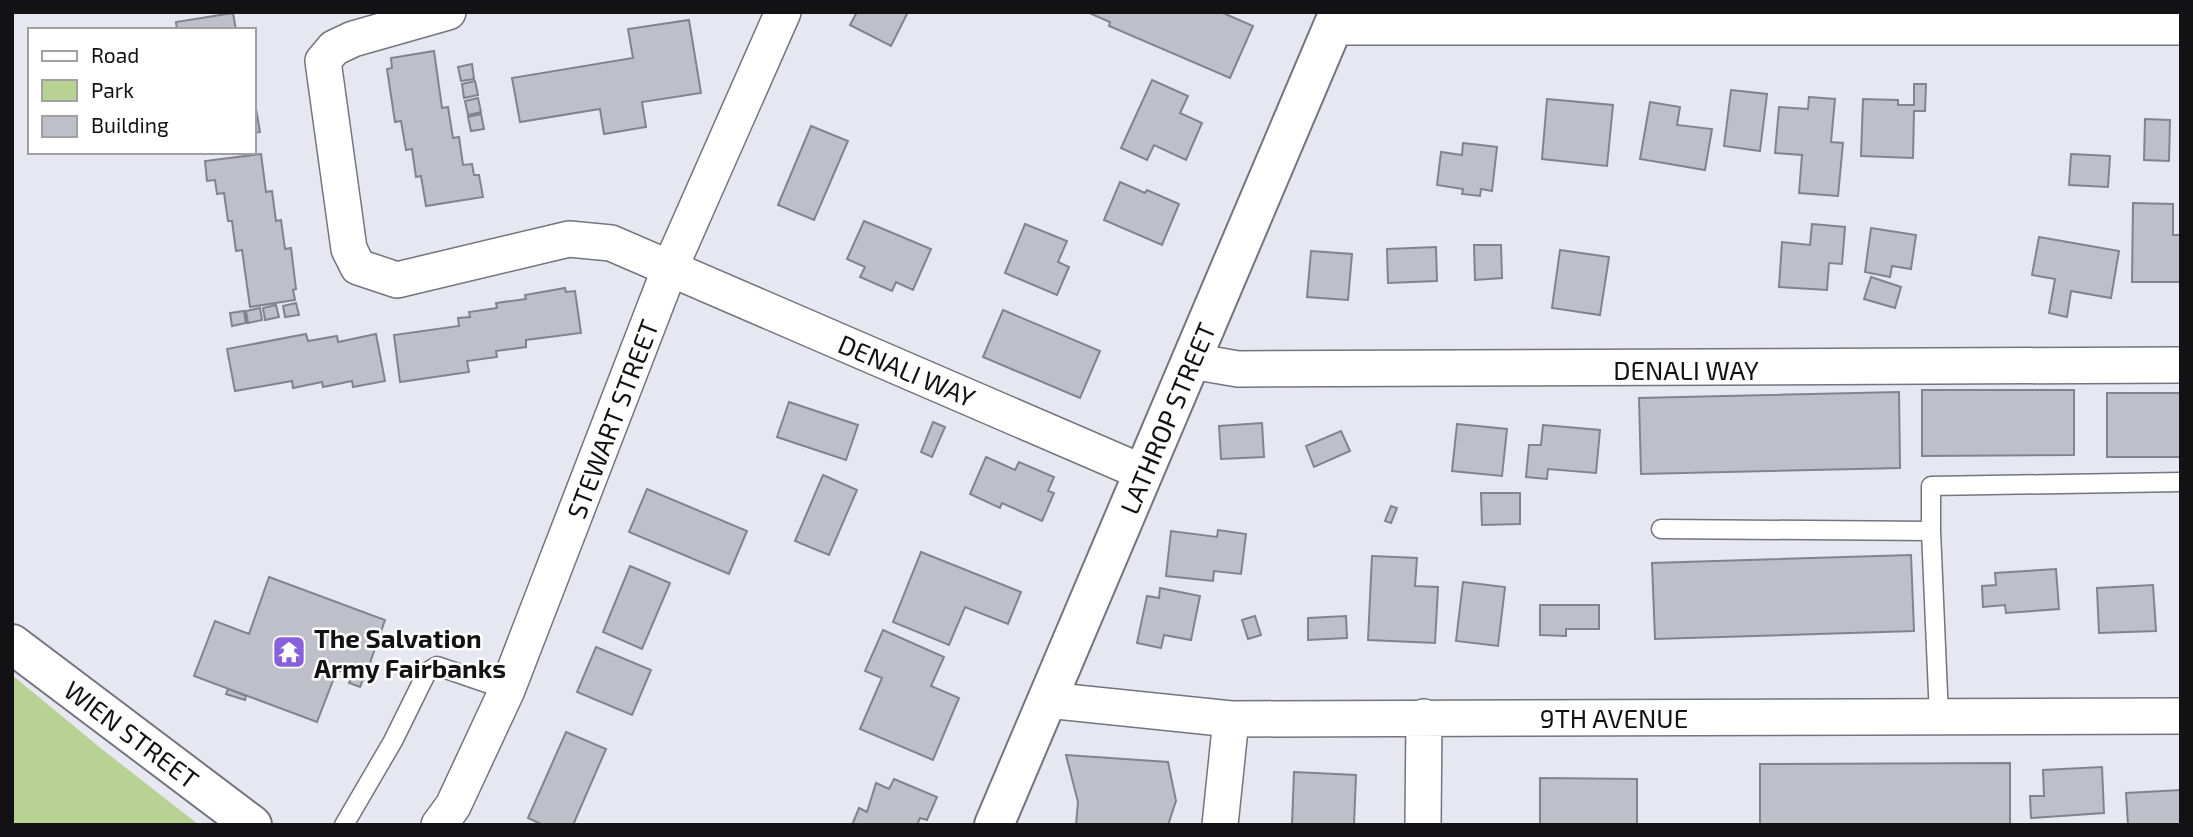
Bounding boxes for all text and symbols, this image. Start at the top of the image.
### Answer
legend [28,28,256,154]
text: Road [91,42,139,67]
text: Park [91,77,134,102]
text: Building [91,112,169,137]
street label: STEWART STREET [560,315,664,523]
street label: LATHROP STREET [1113,318,1221,518]
street label: DENALI WAY [834,327,980,413]
street label: DENALI WAY [1613,354,1759,385]
place label: The Salvation Army Fairbanks [314,622,506,684]
temple icon: The Salvation Army Fairbanks [270,633,308,671]
street label: WIEN STREET [59,673,205,795]
street label: 9TH AVENUE [1540,702,1688,733]

